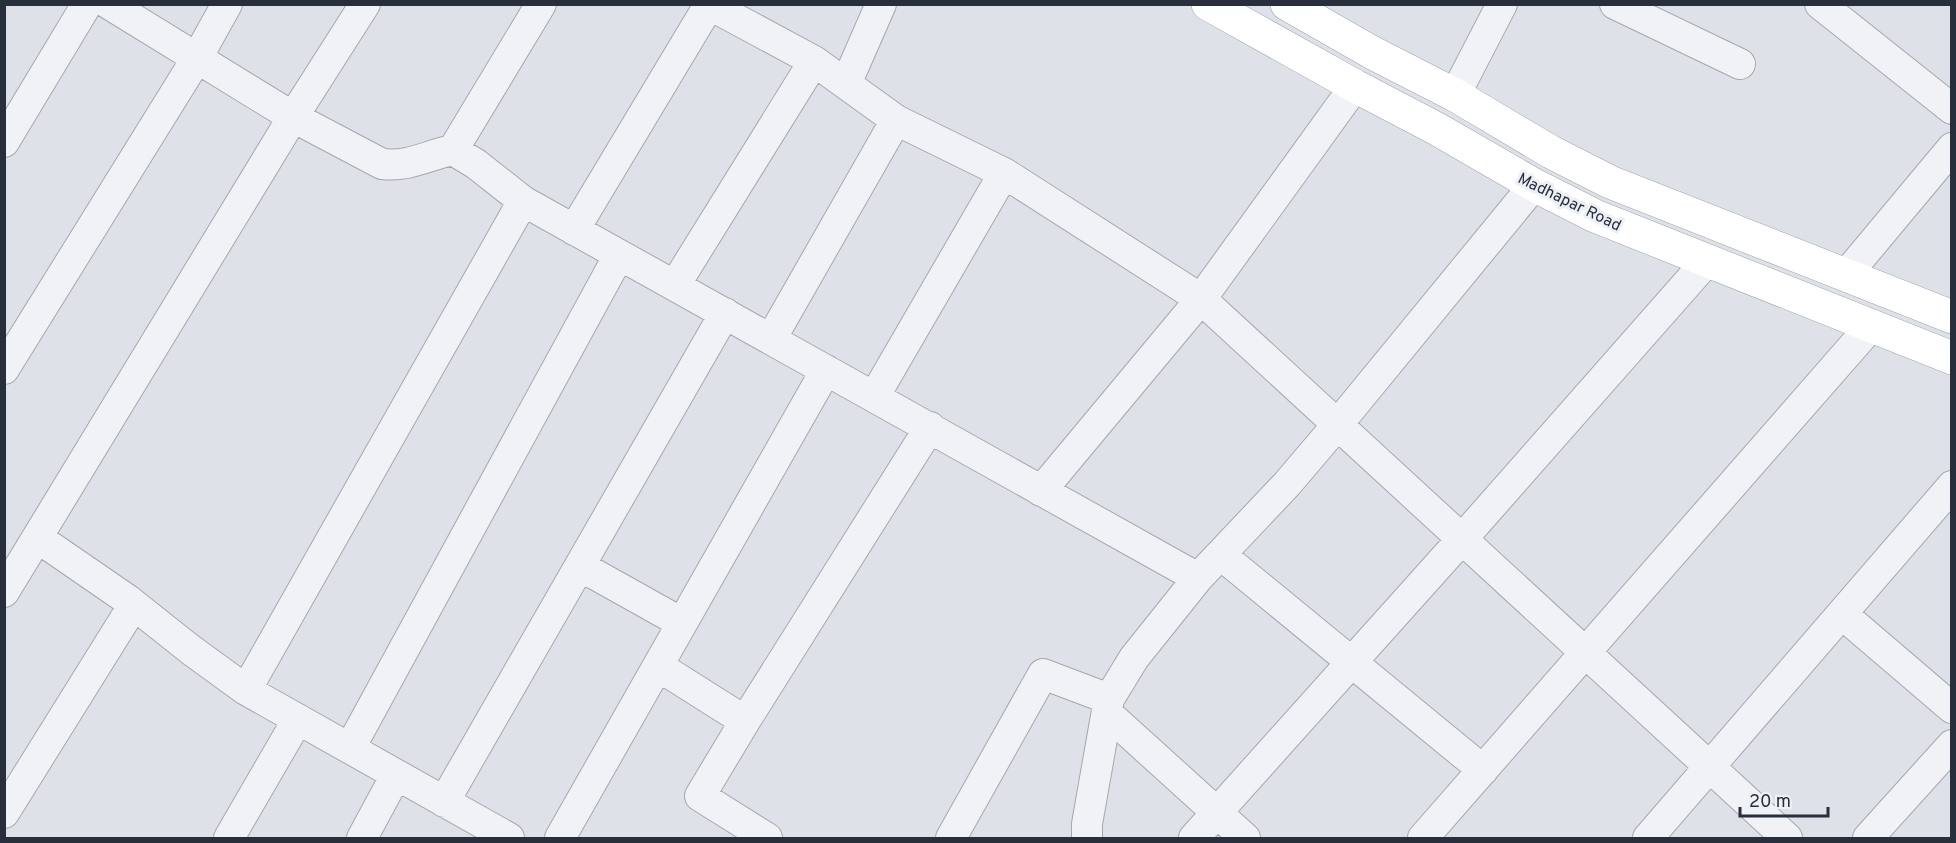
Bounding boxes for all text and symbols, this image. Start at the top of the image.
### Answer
street label: Madhapar Road [1514,169,1624,236]
scale bar [1740,780,1828,818]
text: 20 m [1749,791,1791,814]

